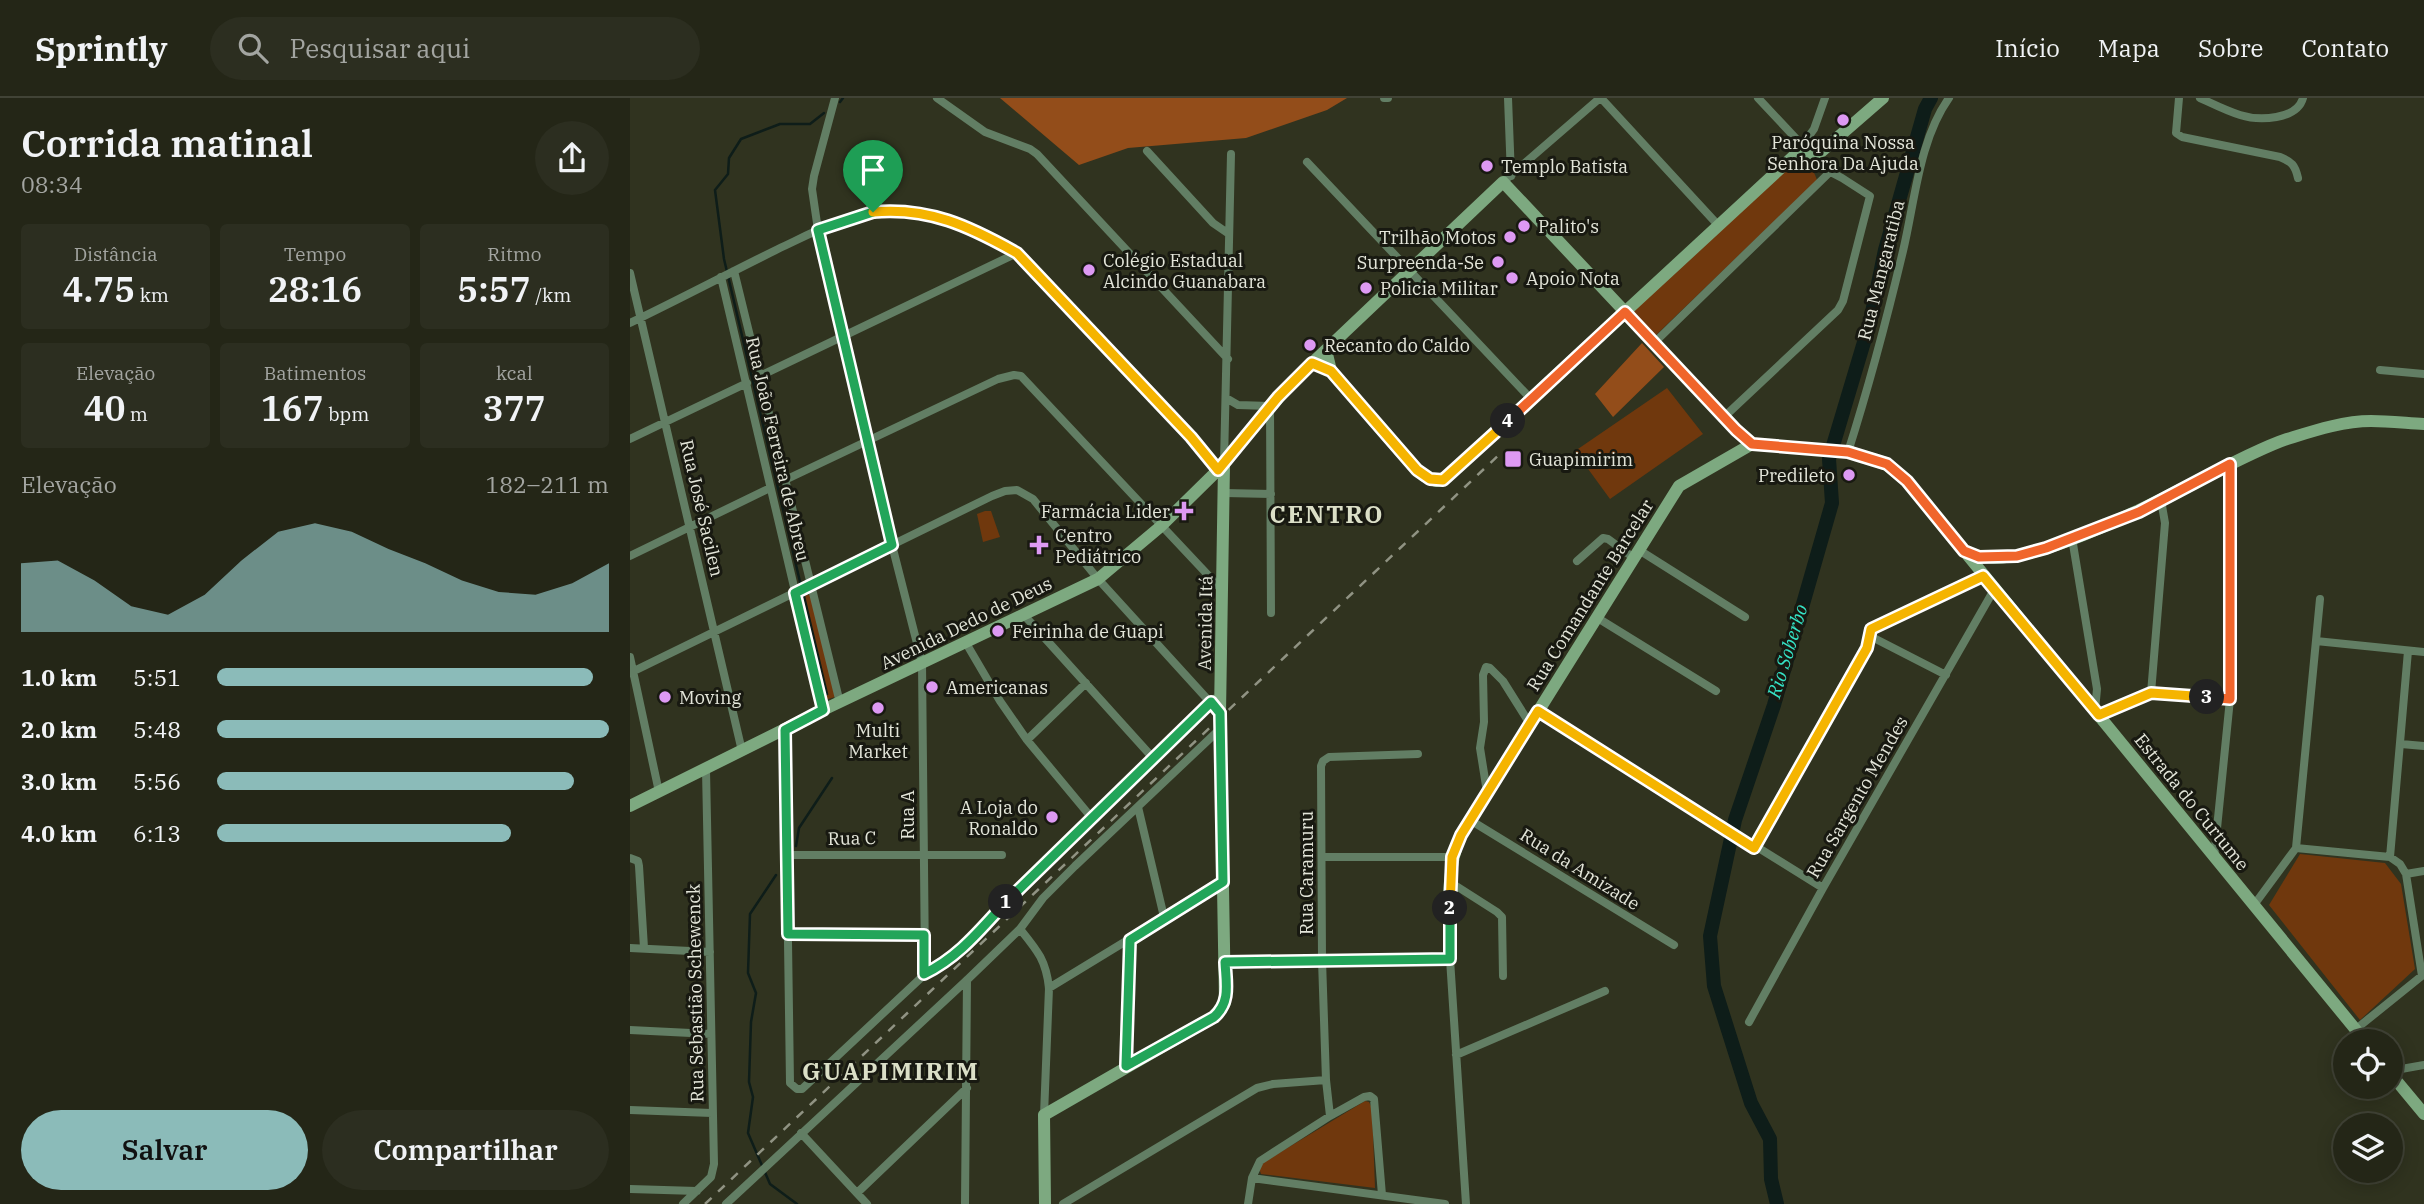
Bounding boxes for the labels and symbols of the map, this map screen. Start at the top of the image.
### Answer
marker: Paróquina Nossa Senhora Da Ajuda [1835,112,1851,128]
place label: Paróquina Nossa Senhora Da Ajuda [1767,131,1919,175]
pin [843,140,903,212]
place label: Templo Batista [1501,155,1628,178]
marker: Templo Batista [1479,158,1495,174]
street label: Rua Mangaratiba [1852,197,1910,343]
place label: Palito's [1538,215,1599,238]
marker: Palito's [1516,218,1532,234]
place label: Trilhão Motos [1379,226,1496,249]
marker: Trilhão Motos [1502,229,1518,245]
place label: Colégio Estadual Alcindo Guanabara [1103,249,1266,293]
place label: Surpreenda-Se [1357,251,1484,274]
marker: Surpreenda-Se [1490,254,1506,270]
marker: Colégio Estadual Alcindo Guanabara [1081,262,1097,278]
place label: Apoio Nota [1526,267,1620,290]
marker: Apoio Nota [1504,270,1520,286]
place label: Policia Militar [1380,277,1498,300]
marker: Policia Militar [1358,280,1374,296]
street label: Rua João Ferreira de Abreu [741,334,815,564]
place label: Recanto do Caldo [1324,334,1470,357]
marker: Recanto do Caldo [1302,337,1318,353]
pin: 4 [1490,404,1526,438]
street label: Rua José Sacilen [675,437,729,579]
place label: Guapimirim [1529,448,1633,471]
marker: Guapimirim [1503,449,1523,469]
place label: Predileto [1758,464,1835,487]
marker: Predileto [1841,467,1857,483]
street label: Rua Comandante Barcelar [1522,495,1658,695]
district label: CENTRO [1269,498,1385,530]
place label: Farmácia Lider [1041,500,1170,523]
marker: Farmácia Lider [1176,503,1192,519]
place label: Centro Pediátrico [1055,524,1141,568]
marker: Centro Pediátrico [1029,535,1049,555]
street label: Avenida Dedo de Deus [876,571,1056,675]
street label: Avenida Itá [1193,575,1217,671]
water label: Rio Soberbo [1761,601,1813,702]
place label: Feirinha de Guapi [1012,620,1164,643]
marker: Feirinha de Guapi [990,623,1006,639]
place label: Americanas [946,676,1048,699]
marker: Americanas [924,679,940,695]
pin: 3 [2190,680,2224,714]
place label: Moving [679,686,741,709]
marker: Moving [657,689,673,705]
marker: Multi Market [870,700,886,716]
street label: Rua Sargento Mendes [1801,712,1913,882]
place label: Multi Market [848,719,908,763]
street label: Estrada do Curtume [2130,729,2254,875]
street label: Rua A [896,790,919,840]
place label: A Loja do Ronaldo [960,796,1038,840]
marker: A Loja do Ronaldo [1044,809,1060,825]
street label: Rua Caramuru [1295,811,1318,935]
street label: Rua da Amizade [1516,823,1644,915]
street label: Rua C [827,826,877,850]
street label: Rua Sebastião Schewenck [682,883,708,1102]
pin: 1 [988,884,1024,920]
pin: 2 [1432,890,1468,926]
district label: GUAPIMIRIM [802,1055,980,1087]

